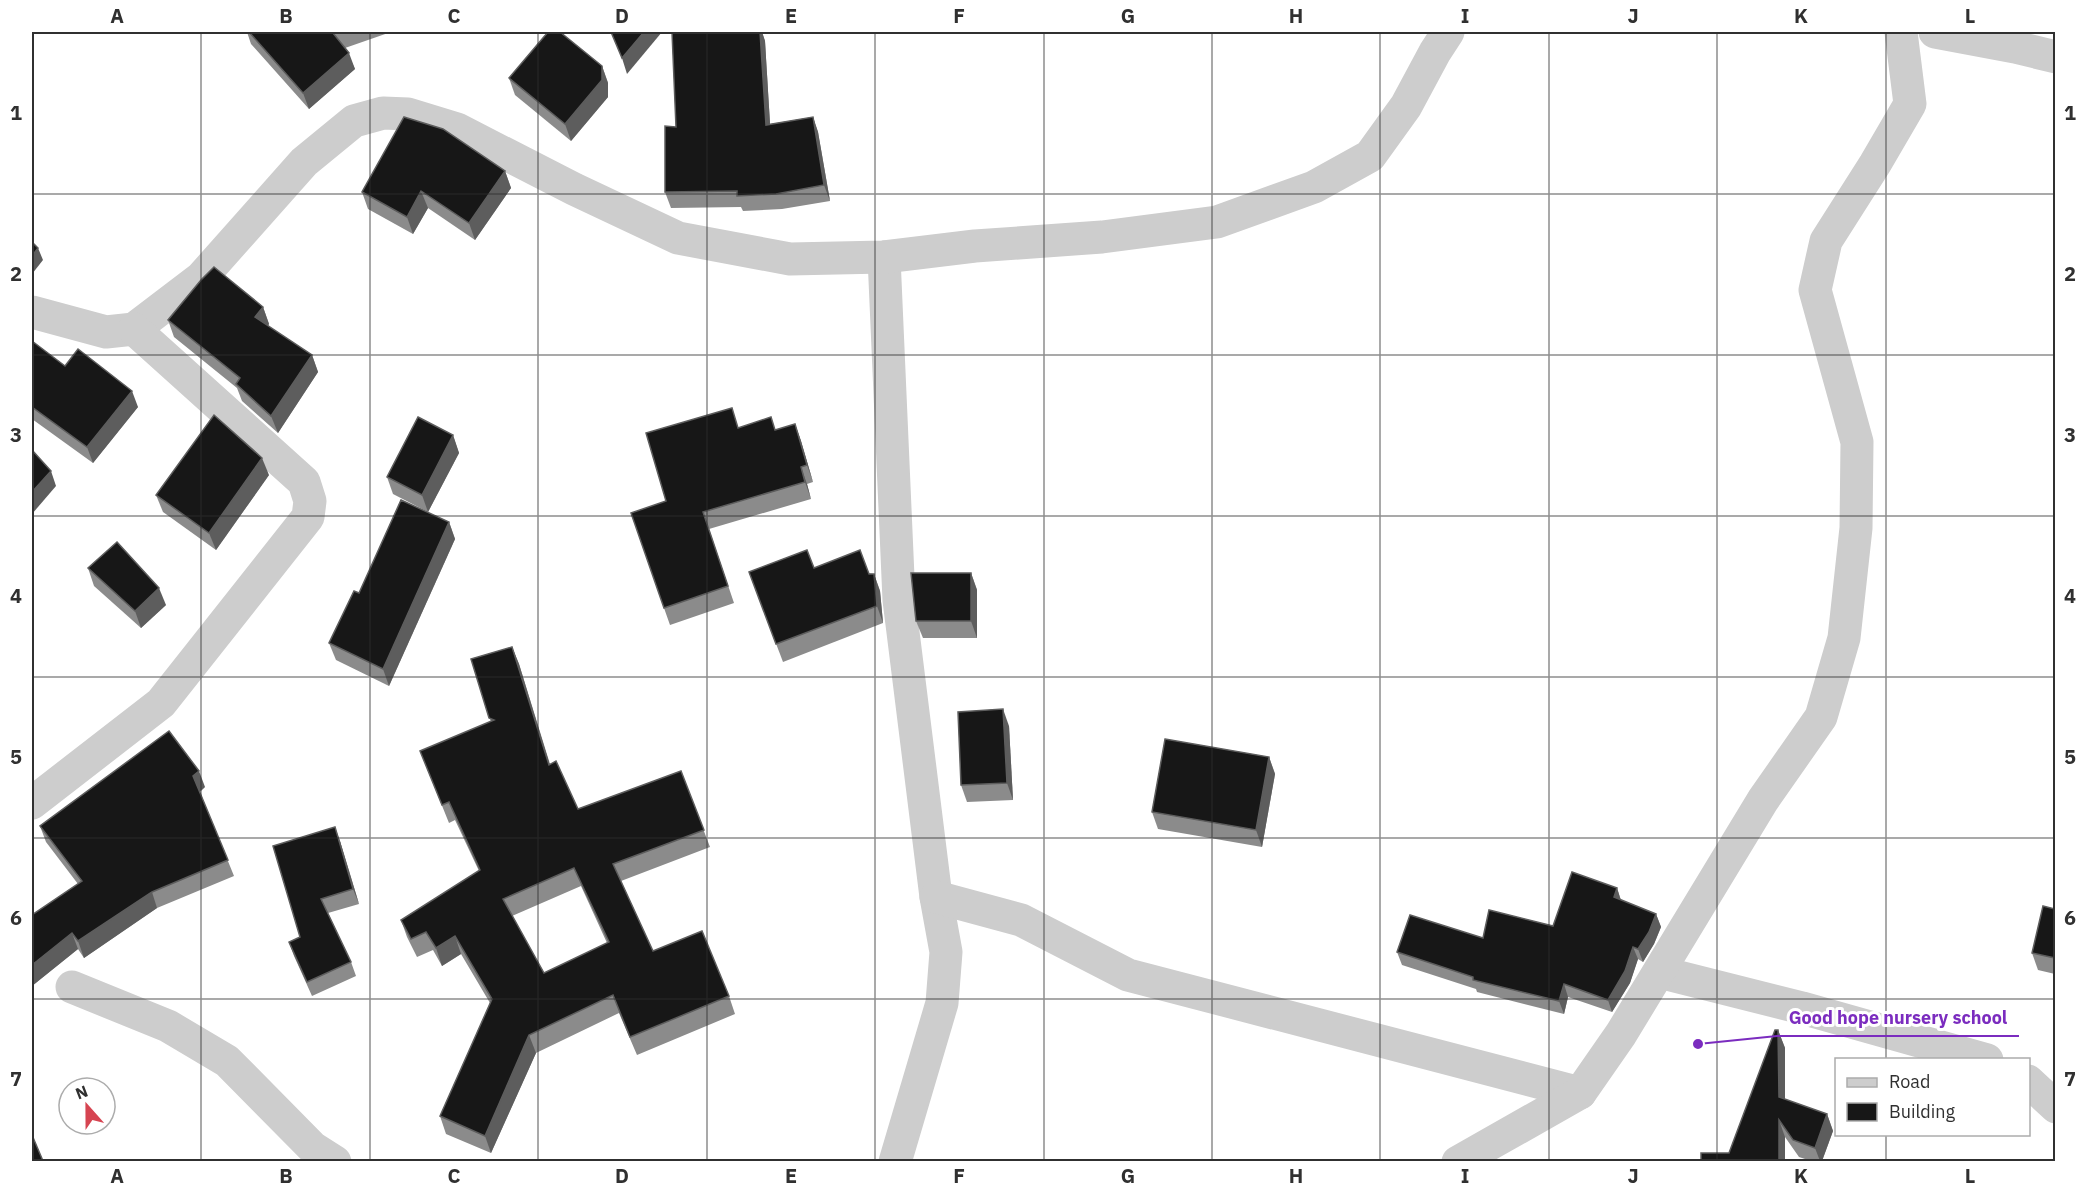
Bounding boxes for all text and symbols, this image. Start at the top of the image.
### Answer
text: A [110,2,124,29]
text: B [279,2,293,29]
text: C [447,2,461,29]
text: D [615,2,629,29]
text: E [785,2,797,29]
text: F [953,2,965,29]
text: G [1121,2,1135,29]
text: H [1289,2,1303,29]
text: I [1461,2,1469,29]
text: J [1627,2,1639,29]
text: K [1794,2,1808,29]
text: L [1965,2,1975,29]
text: 1 [10,99,22,126]
text: 1 [2064,99,2076,126]
text: 2 [10,260,22,287]
text: 2 [2064,260,2076,287]
text: 3 [10,421,22,448]
text: 3 [2064,421,2076,448]
text: 4 [10,582,22,609]
text: 4 [2064,582,2076,609]
text: 5 [10,743,22,770]
text: 5 [2064,743,2076,770]
text: 6 [10,904,22,931]
text: 6 [2064,904,2076,931]
callout: Good hope nursery school [1777,1000,2019,1036]
text: Good hope nursery school [1789,1006,2008,1029]
legend [1835,1058,2030,1136]
text: 7 [10,1065,22,1092]
text: 7 [2064,1065,2076,1092]
text: Road [1889,1070,1930,1093]
north arrow [57,1076,117,1136]
text: N [73,1081,91,1103]
text: Building [1889,1100,1956,1123]
text: A [110,1162,124,1189]
text: B [279,1162,293,1189]
text: C [447,1162,461,1189]
text: D [615,1162,629,1189]
text: E [785,1162,797,1189]
text: F [953,1162,965,1189]
text: G [1121,1162,1135,1189]
text: H [1289,1162,1303,1189]
text: I [1461,1162,1469,1189]
text: J [1627,1162,1639,1189]
text: K [1794,1162,1808,1189]
text: L [1965,1162,1975,1189]

